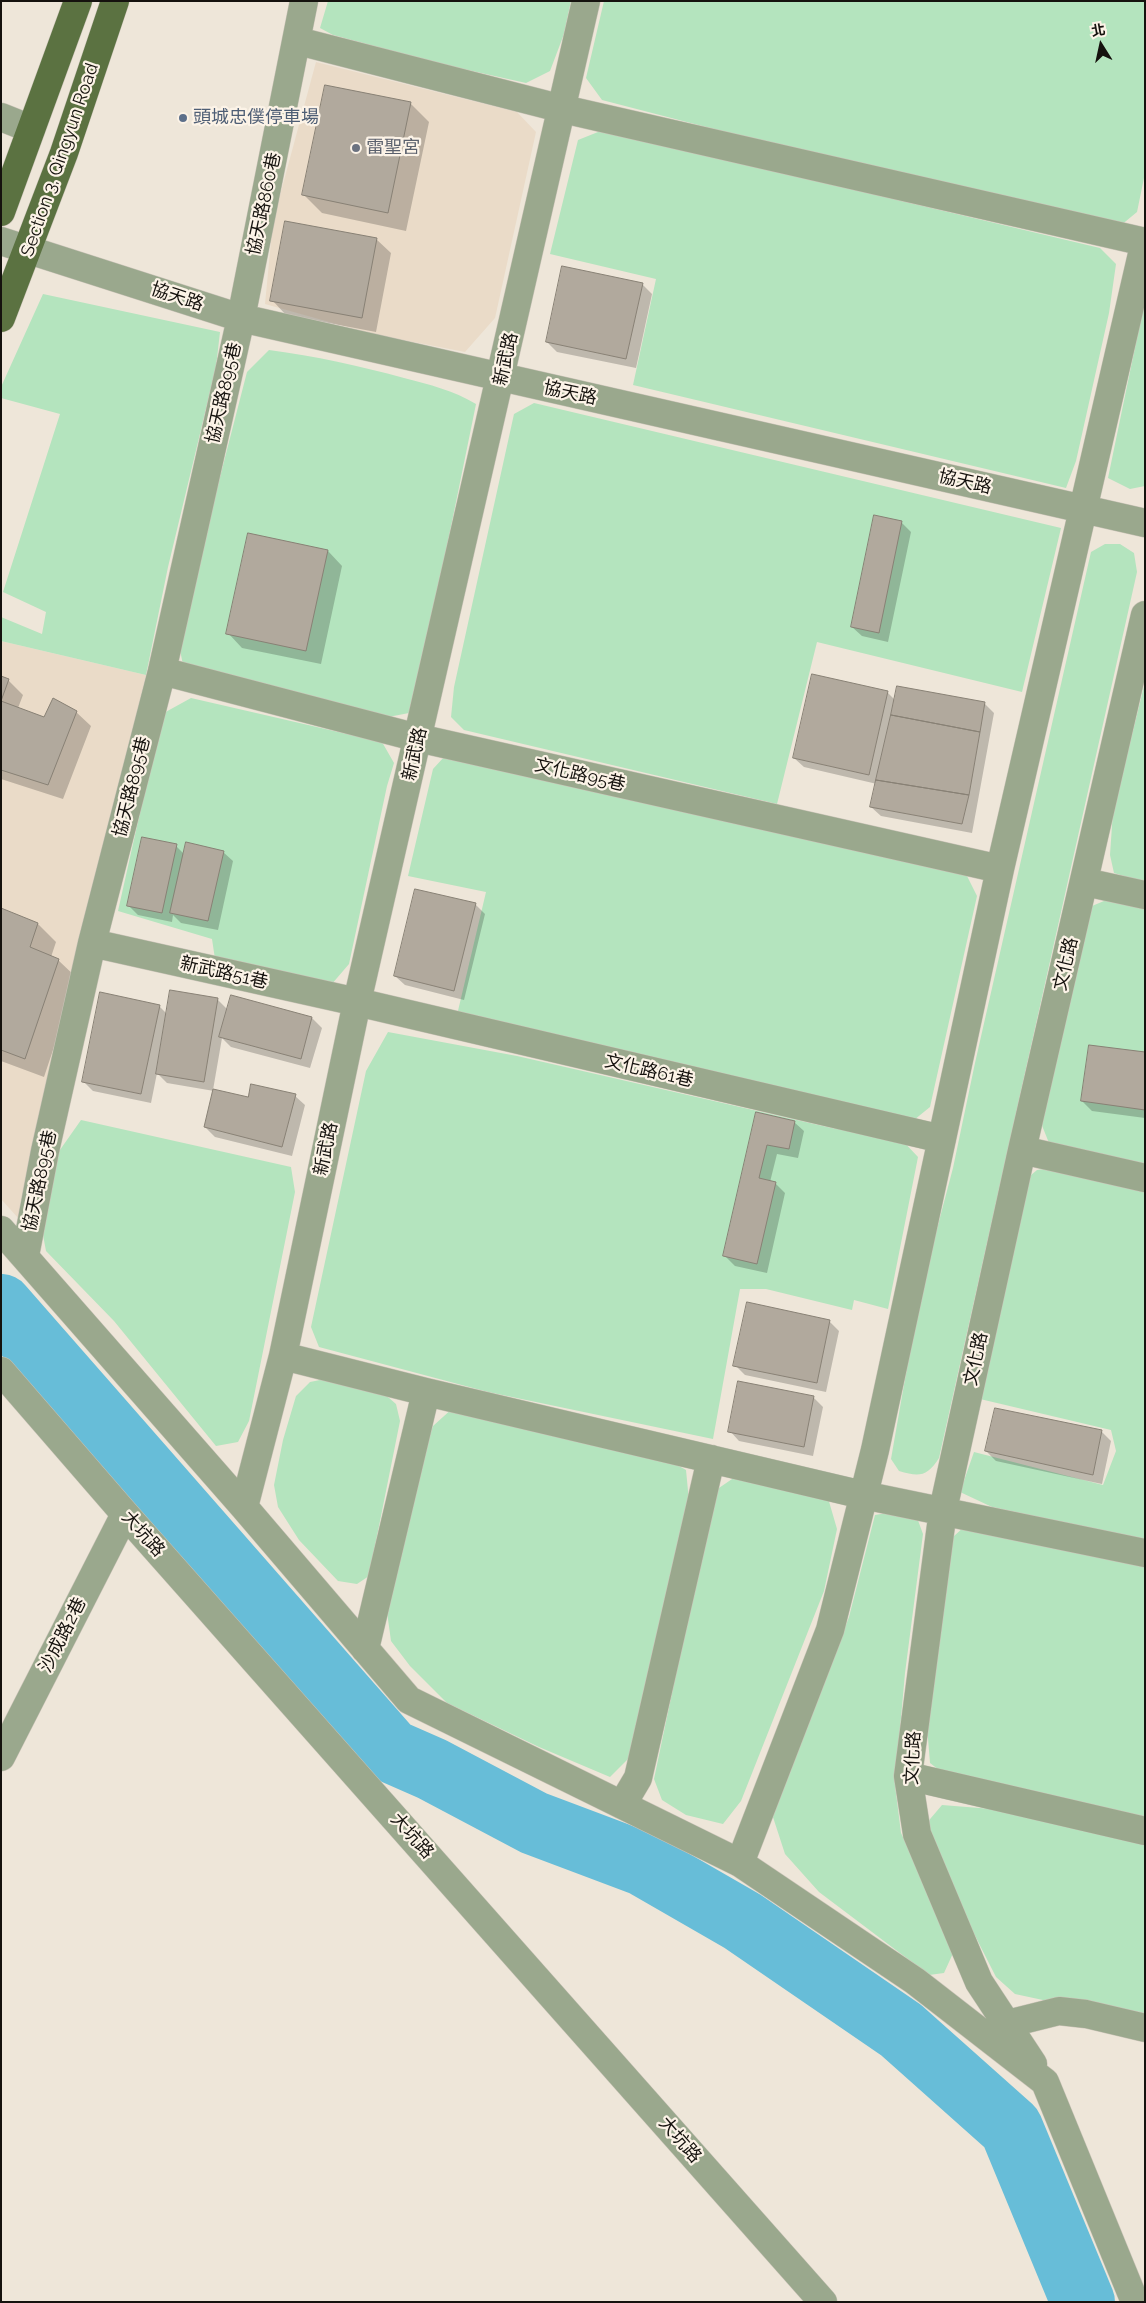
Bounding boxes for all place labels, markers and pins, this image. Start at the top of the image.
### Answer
place label: 頭城忠僕停車場 [193,107,319,129]
marker: 頭城忠僕停車場 [177,112,189,124]
place label: 雷聖宮 [366,137,420,159]
marker: 雷聖宮 [350,142,362,154]

